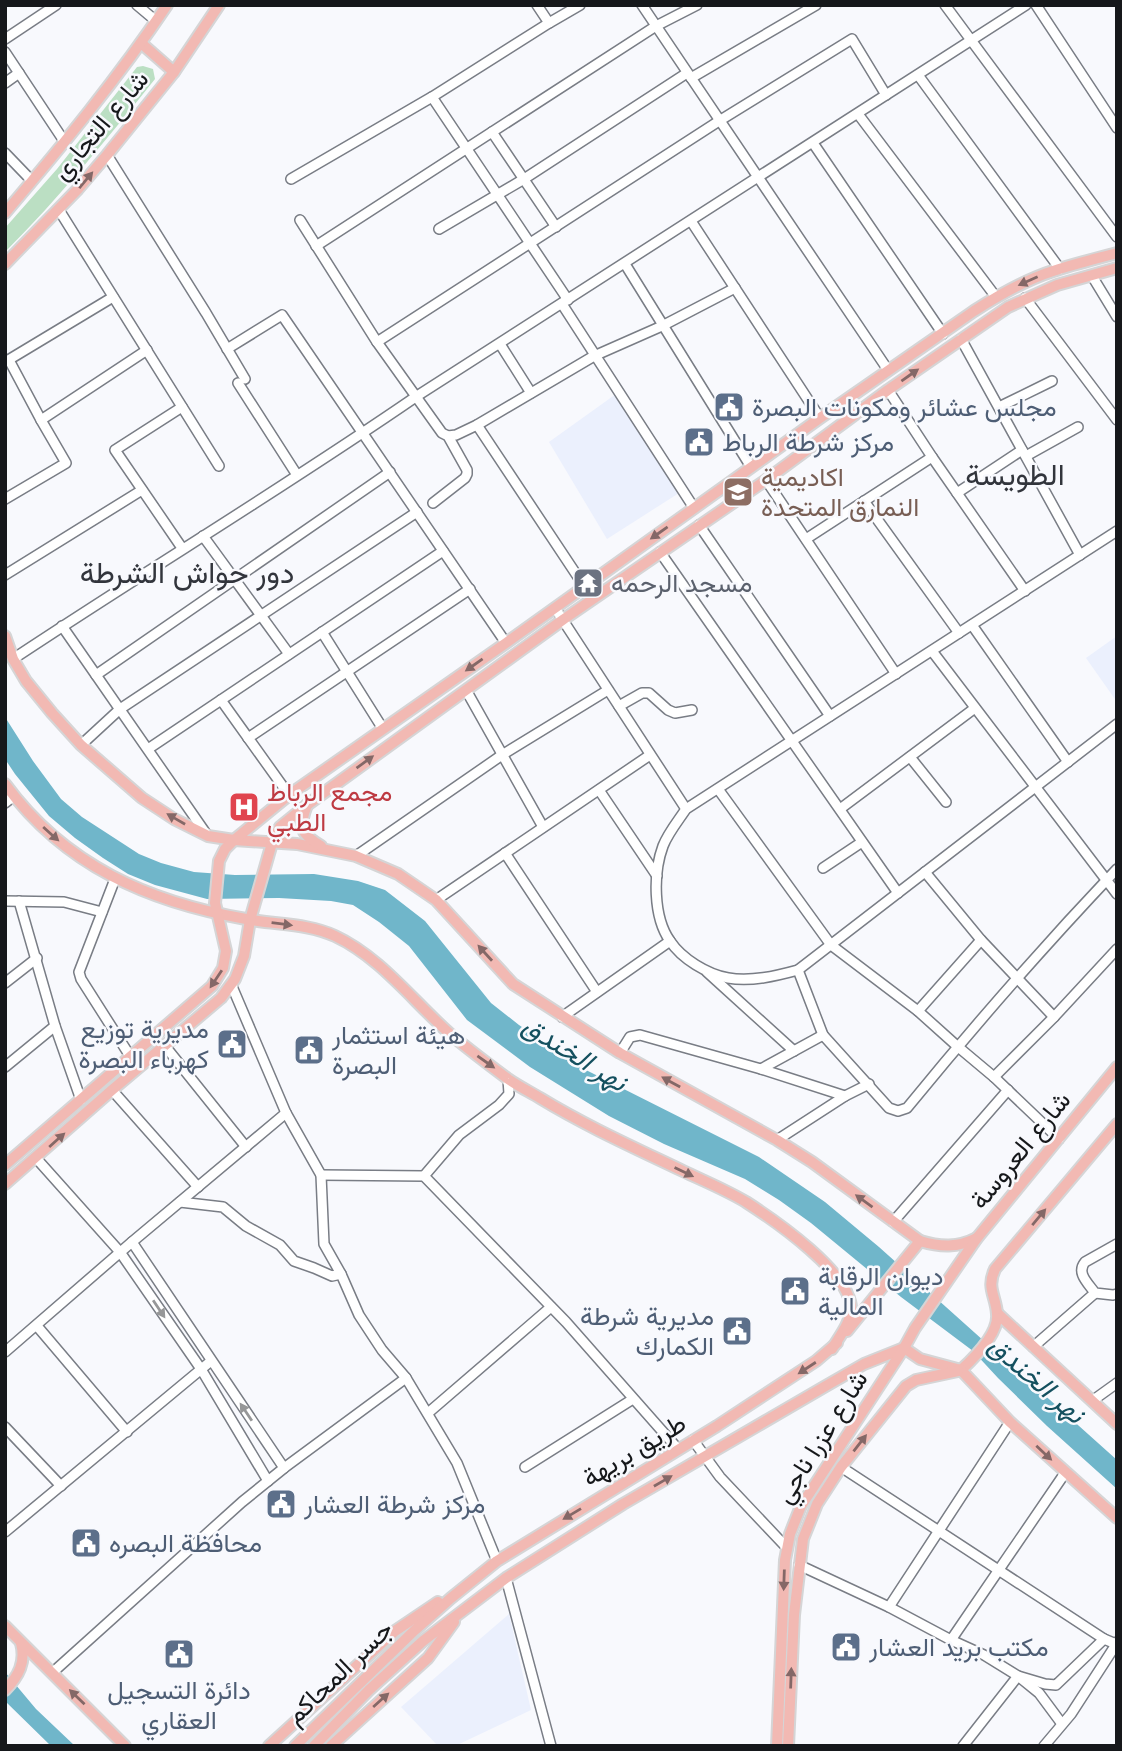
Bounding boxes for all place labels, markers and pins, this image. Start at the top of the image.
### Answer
public building icon: مجلس عشائر ومكونات البصرة [712,390,746,424]
place label: مجلس عشائر ومكونات البصرة [752,390,1057,424]
public building icon: مركز شرطة الرباط [682,425,716,459]
place label: مركز شرطة الرباط [722,425,894,459]
place label: اكاديمية النمارق المتحدة [761,460,919,524]
school or university icon: اكاديمية النمارق المتحدة [721,475,755,509]
temple icon: مسجد الرحمه [571,566,605,600]
place label: مسجد الرحمه [611,566,752,600]
place label: مجمع الرباط الطبي [267,775,392,843]
hospital icon: مجمع الرباط الطبي [227,790,261,824]
place label: مديرية توزيع كهرباء البصرة [78,1012,209,1076]
place label: هيئة استثمار البصرة [331,1018,465,1082]
public building icon: مديرية توزيع كهرباء البصرة [215,1027,249,1061]
public building icon: هيئة استثمار البصرة [292,1033,326,1067]
place label: ديوان الرقابة المالية [818,1259,943,1323]
public building icon: ديوان الرقابة المالية [778,1274,812,1308]
place label: مديرية شرطة الكمارك [580,1299,714,1363]
public building icon: مديرية شرطة الكمارك [720,1314,754,1348]
public building icon: مركز شرطة العشار [264,1487,298,1521]
place label: مركز شرطة العشار [303,1487,485,1521]
public building icon: محافظة البصره [69,1526,103,1560]
place label: محافظة البصره [109,1526,262,1560]
public building icon: مكتب بريد العشار [829,1630,863,1664]
place label: مكتب بريد العشار [868,1630,1049,1664]
public building icon: دائرة التسجيل العقاري [162,1637,196,1671]
place label: دائرة التسجيل العقاري [107,1673,251,1741]

